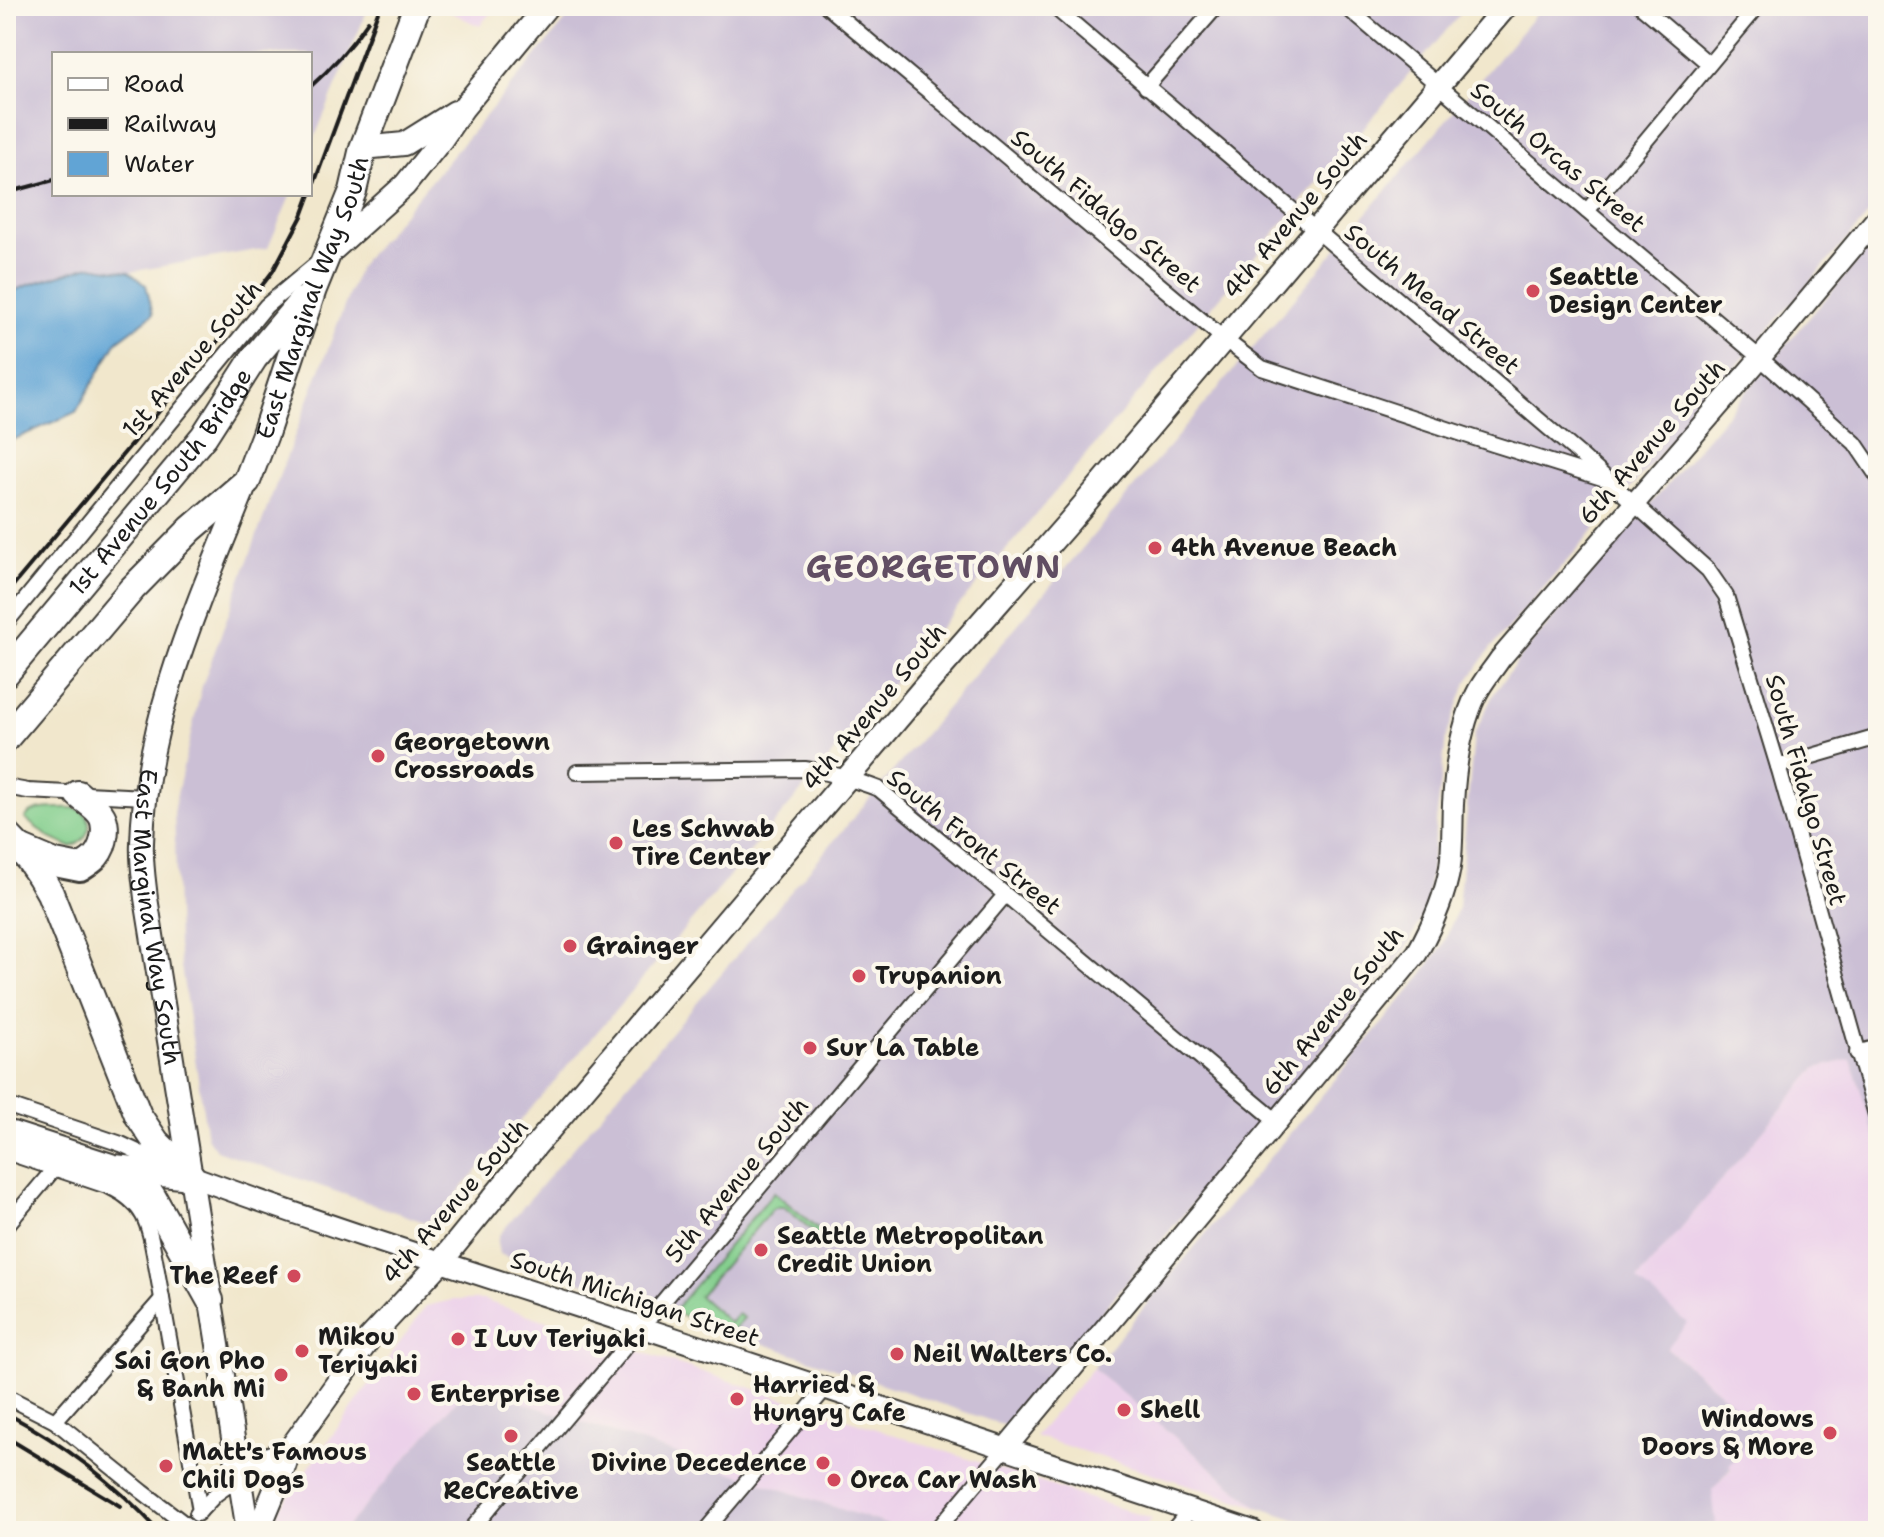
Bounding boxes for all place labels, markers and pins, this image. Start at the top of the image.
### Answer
place label: Seattle Design Center [1549,261,1723,321]
marker: Seattle Design Center [1524,282,1542,300]
place label: 4th Avenue Beach [1171,532,1397,564]
marker: 4th Avenue Beach [1146,539,1164,557]
place label: Georgetown Crossroads [394,726,550,786]
marker: Georgetown Crossroads [369,747,387,765]
place label: Les Schwab Tire Center [632,813,775,873]
marker: Les Schwab Tire Center [607,834,625,852]
place label: Grainger [586,930,699,962]
marker: Grainger [561,937,579,955]
place label: Trupanion [875,960,1002,992]
marker: Trupanion [850,967,868,985]
place label: Sur La Table [826,1032,979,1064]
marker: Sur La Table [801,1039,819,1057]
place label: Seattle Metropolitan Credit Union [777,1220,1043,1280]
marker: Seattle Metropolitan Credit Union [752,1241,770,1259]
place label: The Reef [169,1260,278,1292]
marker: The Reef [285,1267,303,1285]
place label: Mikou Teriyaki [318,1321,418,1381]
place label: I Luv Teriyaki [474,1323,646,1355]
marker: I Luv Teriyaki [449,1330,467,1348]
place label: Neil Walters Co. [913,1338,1112,1370]
marker: Mikou Teriyaki [293,1342,311,1360]
place label: Sai Gon Pho & Banh Mi [114,1345,265,1405]
marker: Neil Walters Co. [888,1345,906,1363]
marker: Sai Gon Pho & Banh Mi [272,1366,290,1384]
place label: Harried & Hungry Cafe [753,1369,906,1429]
place label: Enterprise [430,1378,560,1410]
marker: Enterprise [405,1385,423,1403]
marker: Harried & Hungry Cafe [728,1390,746,1408]
place label: Shell [1140,1394,1200,1426]
marker: Shell [1115,1401,1133,1419]
place label: Windows Doors & More [1642,1403,1814,1463]
marker: Windows Doors & More [1821,1424,1839,1442]
marker: Seattle ReCreative [502,1427,520,1445]
place label: Matt's Famous Chili Dogs [182,1436,367,1496]
place label: Seattle ReCreative [443,1447,579,1507]
place label: Divine Decedence [591,1447,807,1479]
marker: Divine Decedence [814,1454,832,1472]
marker: Matt's Famous Chili Dogs [157,1457,175,1475]
place label: Orca Car Wash [850,1464,1037,1496]
marker: Orca Car Wash [825,1471,843,1489]

